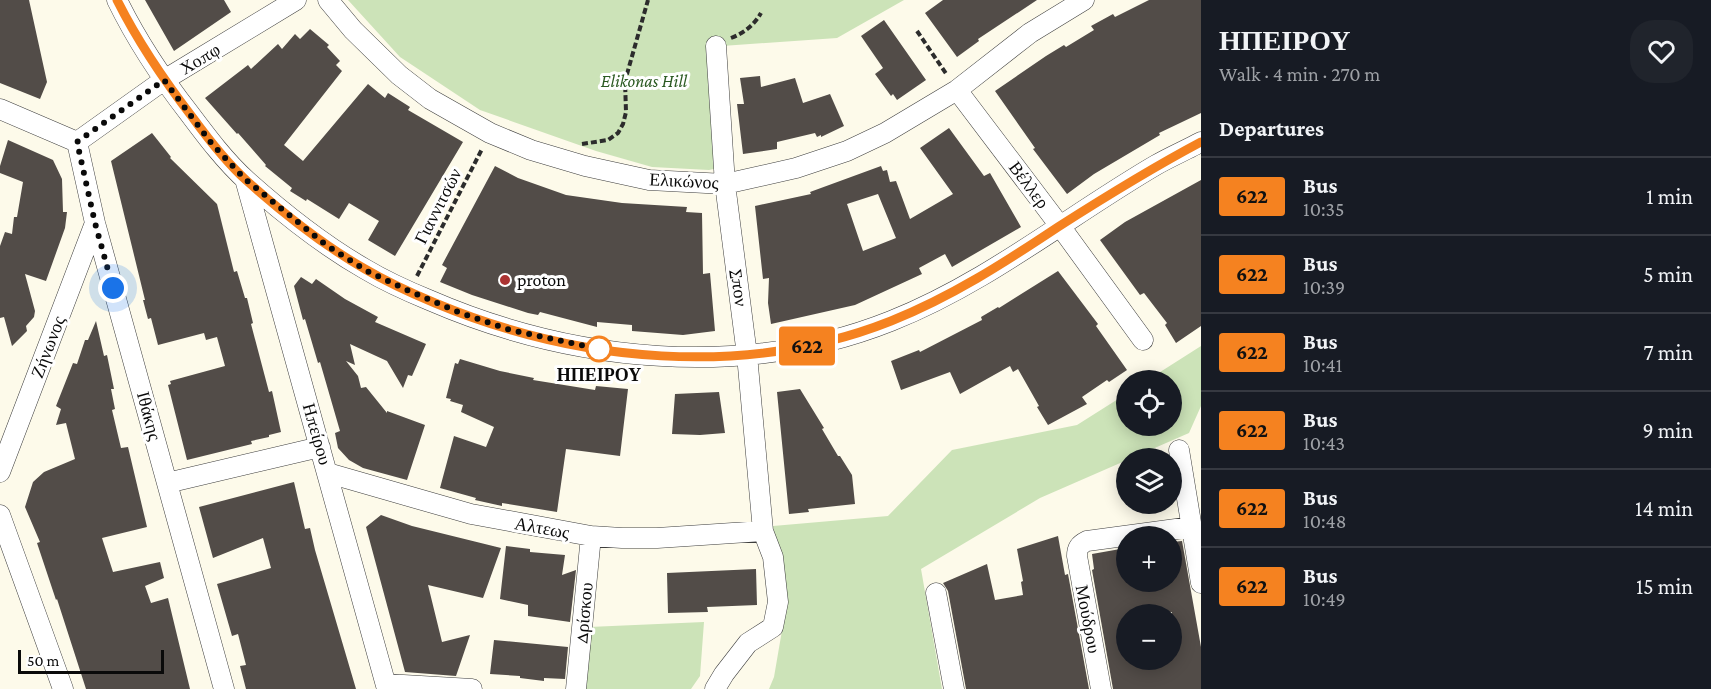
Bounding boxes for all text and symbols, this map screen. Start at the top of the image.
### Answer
button: heart [1630,20,1693,83]
text: ΗΠΕΙΡΟΥ [1219,25,1351,56]
street label: Χοπφ [176,39,224,79]
text: Walk · 4 min · 270 m [1219,63,1380,85]
park label: Elikonas Hill [601,71,688,91]
text: Departures [1219,116,1324,141]
street label: Βέλλερ [1005,158,1053,212]
street label: Γιαννιτσών [410,165,466,247]
street label: Ελικώνος [649,169,719,193]
text: Bus [1303,173,1337,198]
text: 622 [1236,184,1268,208]
text: 1 min [1646,184,1693,209]
text: 10:35 [1303,198,1344,220]
text: Bus [1303,251,1337,276]
text: 622 [1236,262,1268,286]
text: 5 min [1643,262,1693,287]
street label: Σπον [727,268,751,308]
place label: proton [517,270,566,290]
your location [98,273,128,303]
marker: proton [498,273,512,287]
text: 10:39 [1303,276,1345,298]
street label: Ζήνωνος [27,313,69,381]
line badge: 622 [772,326,842,366]
text: Bus [1303,329,1337,354]
text: 622 [791,334,823,358]
marker: ΗΠΕΙΡΟΥ [586,336,612,362]
text: 622 [1236,340,1268,364]
text: 7 min [1643,340,1693,365]
text: 10:41 [1303,354,1342,376]
place label: ΗΠΕΙΡΟΥ [557,365,641,385]
map controls [1116,370,1182,670]
button: locate [1116,370,1182,436]
street label: Ιθάκης [133,389,165,443]
street label: Ηπείρου [299,401,335,467]
text: Bus [1303,407,1337,432]
text: 622 [1236,418,1268,442]
text: 9 min [1642,418,1693,443]
text: 10:43 [1303,432,1345,454]
button: layers [1116,448,1182,514]
text: Bus [1303,485,1337,510]
text: 622 [1236,496,1268,520]
text: 14 min [1635,496,1693,521]
text: 10:48 [1303,510,1347,532]
street label: Αλτεως [513,513,571,543]
button: + [1116,526,1182,592]
text: Bus [1303,563,1337,588]
text: 622 [1236,574,1268,598]
text: 15 min [1636,574,1693,599]
street label: Δρίσκου [571,581,597,644]
street label: Μούδρου [1072,583,1104,655]
text: 10:49 [1303,588,1346,610]
button: − [1116,604,1182,670]
scale bar [18,647,164,674]
text: 50 m [27,652,59,669]

